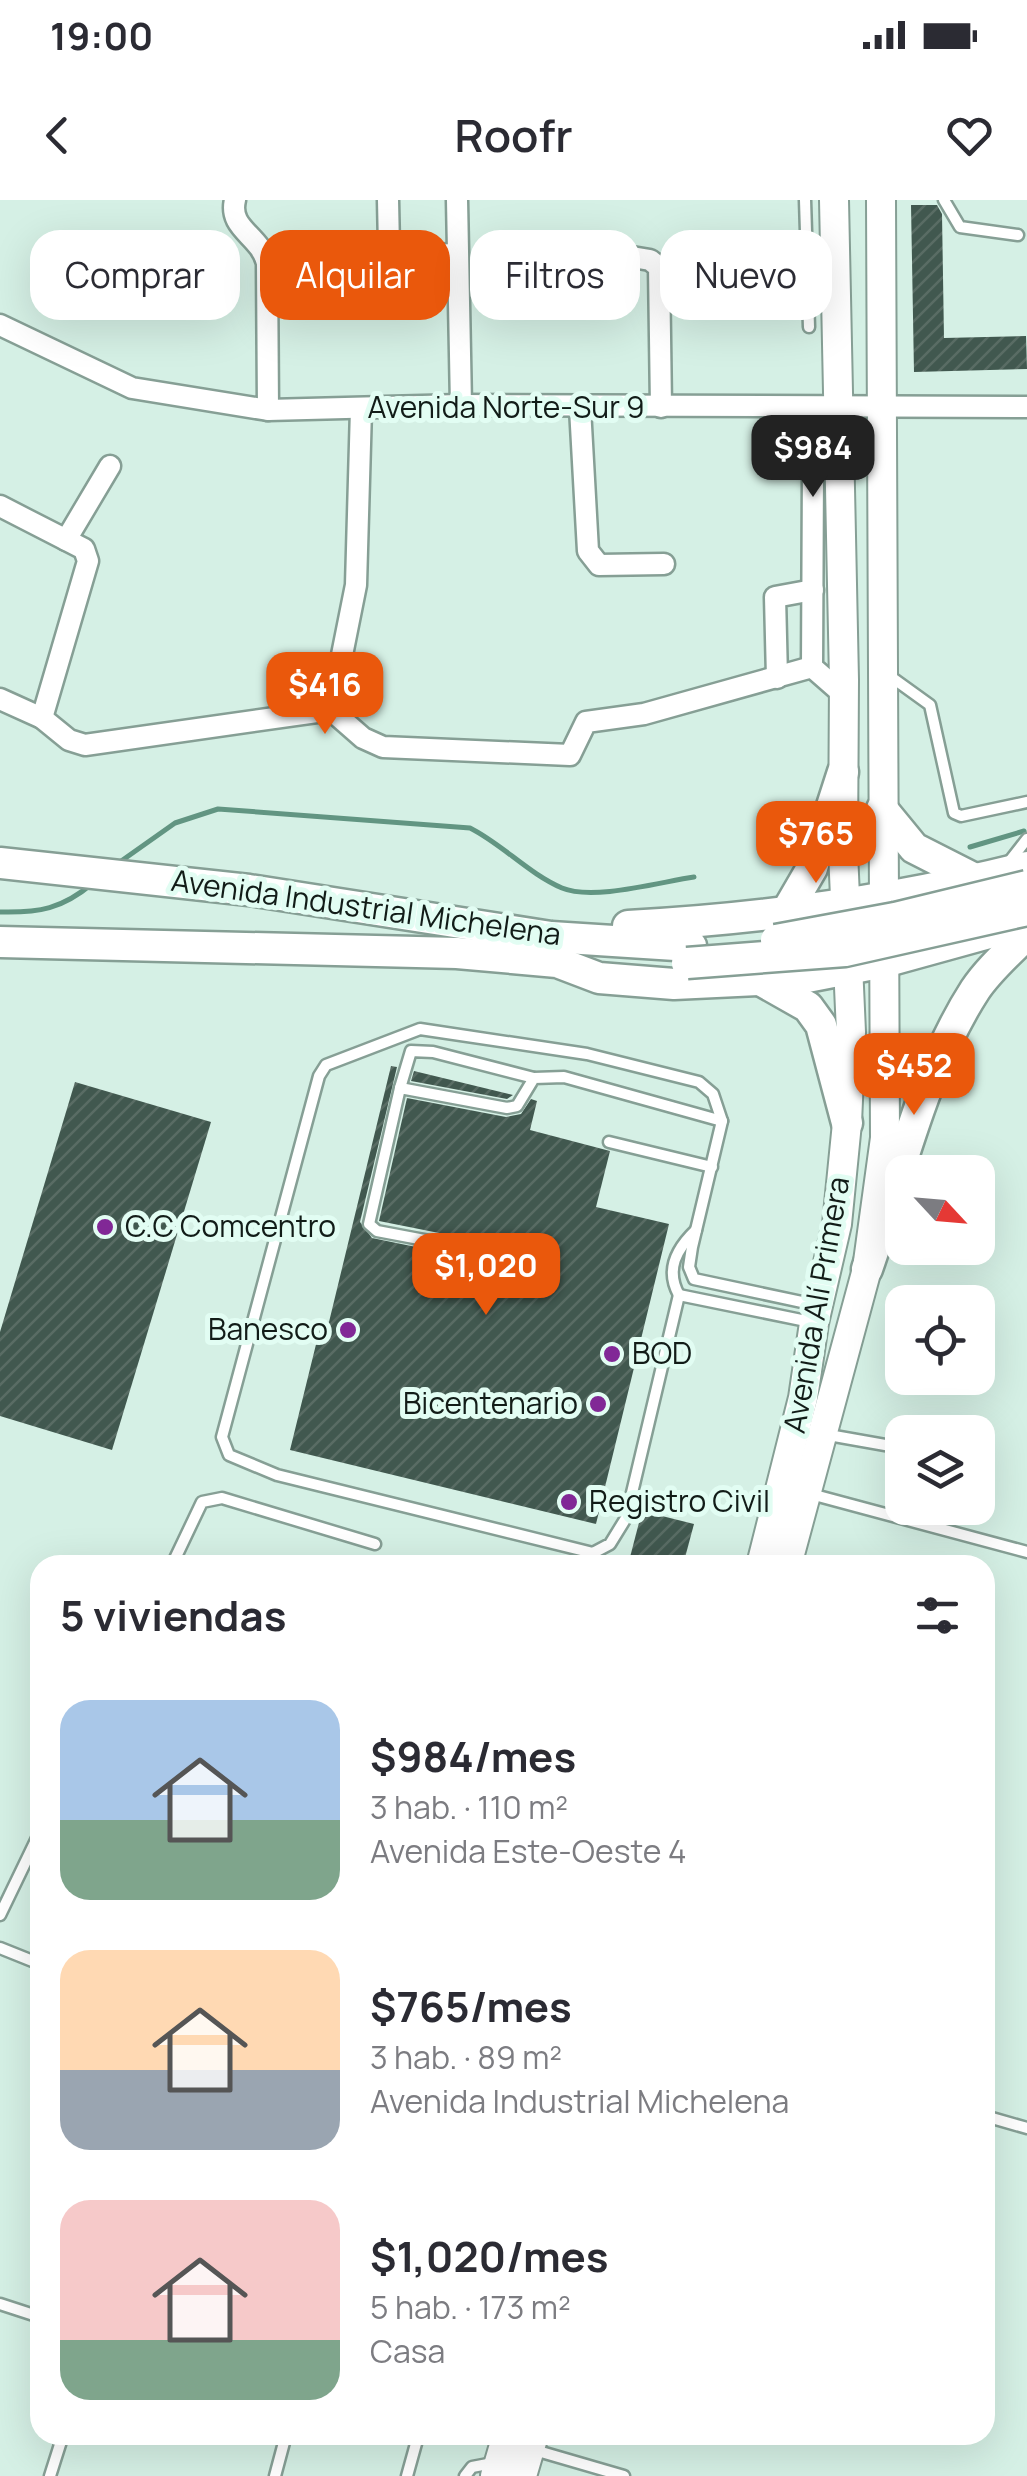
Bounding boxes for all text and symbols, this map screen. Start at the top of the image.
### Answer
text: 19:00 [50,9,153,61]
text: Roofr [454,104,573,166]
icon: back [30,108,85,163]
icon: heart [942,108,997,163]
chip: Comprar [30,230,240,320]
chip: Alquilar [260,230,450,320]
chip: Filtros [470,230,640,320]
chip: Nuevo [660,230,832,320]
street label: Avenida Norte-Sur 9 [367,386,645,427]
pin: $984 [754,415,872,500]
text: $984 [773,425,853,469]
pin: $416 [266,652,384,737]
text: $416 [288,662,362,706]
pin: $765 [757,801,875,886]
text: $765 [778,811,854,855]
street label: Avenida Industrial Michelena [169,859,564,954]
pin: $452 [855,1033,973,1118]
text: $452 [876,1043,952,1087]
north arrow [885,1155,995,1265]
map controls [885,1155,995,1525]
street label: Avenida Alí Primera [773,1173,858,1436]
place label: C.C Comcentro [125,1205,336,1246]
marker: C.C Comcentro [94,1216,116,1238]
pin: $1,020 [405,1233,567,1318]
text: $1,020 [434,1243,538,1287]
button: locate [885,1285,995,1395]
place label: Banesco [208,1308,328,1349]
marker: Banesco [337,1319,359,1341]
place label: BOD [632,1332,692,1373]
marker: BOD [601,1343,623,1365]
place label: Bicentenario [403,1382,578,1423]
marker: Bicentenario [587,1393,609,1415]
button: layers [885,1415,995,1525]
place label: Registro Civil [589,1480,770,1521]
marker: Registro Civil [558,1491,580,1513]
text: 5 viviendas [60,1586,286,1644]
icon: filters [910,1588,965,1643]
text: $984/mes [370,1727,576,1785]
icon: home [140,1740,260,1860]
text: 3 hab. · 110 m² [370,1785,568,1829]
text: Avenida Este-Oeste 4 [370,1829,687,1873]
text: $765/mes [370,1977,572,2035]
icon: home [140,1990,260,2110]
text: 3 hab. · 89 m² [370,2035,562,2079]
text: Avenida Industrial Michelena [370,2079,789,2123]
text: $1,020/mes [370,2227,608,2285]
icon: home [140,2240,260,2360]
text: 5 hab. · 173 m² [370,2285,571,2329]
text: Casa [370,2329,445,2373]

